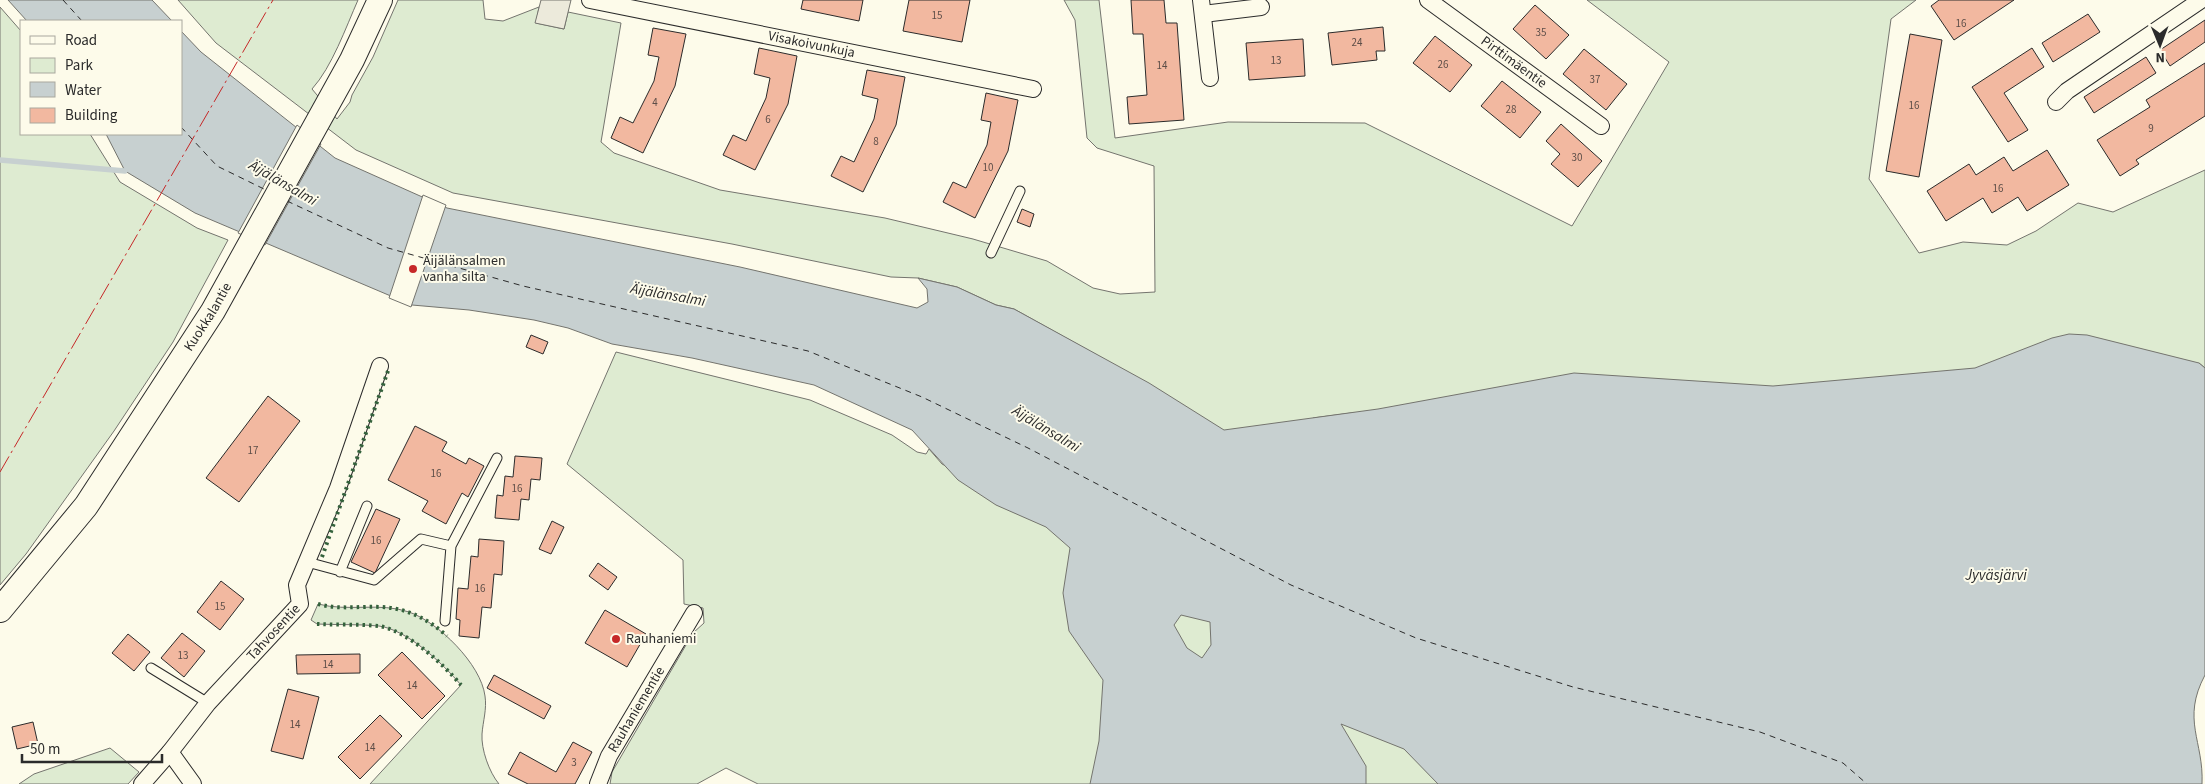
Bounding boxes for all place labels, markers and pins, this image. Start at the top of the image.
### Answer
place label: Äijälänsalmen vanha silta [423,251,506,287]
marker: Äijälänsalmen vanha silta [407,263,419,275]
place label: Rauhaniemi [626,629,696,649]
marker: Rauhaniemi [610,633,622,645]

